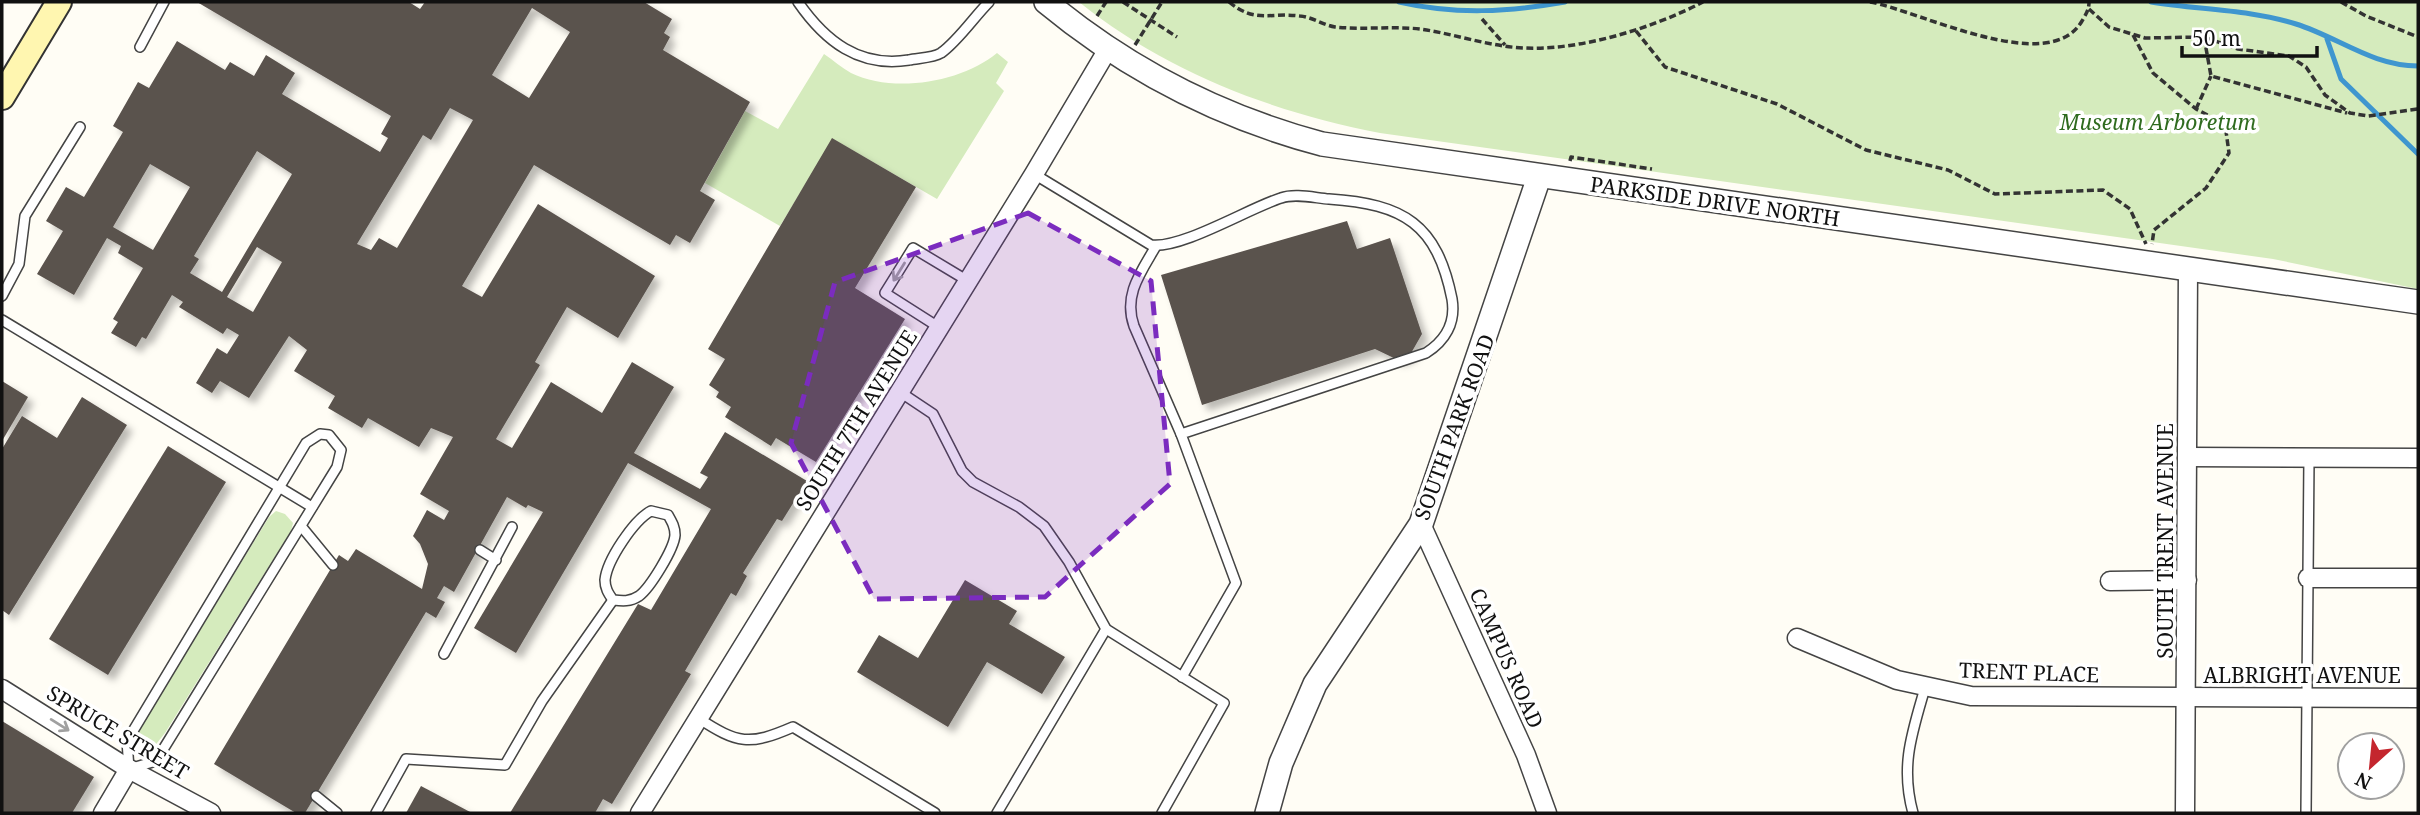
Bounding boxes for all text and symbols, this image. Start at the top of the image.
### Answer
scale bar [2182,14,2317,58]
text: 50 m [2192,24,2241,52]
park label: Museum Arboretum [2059,108,2256,136]
street label: PARKSIDE DRIVE NORTH [1588,170,1842,232]
one-way arrow [891,261,905,281]
street label: SOUTH 7TH AVENUE [789,324,923,516]
street label: SOUTH PARK ROAD [1407,330,1501,524]
street label: SOUTH TRENT AVENUE [2151,423,2179,659]
street label: CAMPUS ROAD [1464,584,1550,732]
street label: TRENT PLACE [1958,656,2100,688]
street label: ALBRIGHT AVENUE [2203,661,2401,689]
street label: SPRUCE STREET [42,679,194,785]
one-way arrow [49,719,69,733]
north arrow [2336,731,2406,801]
text: N [2351,766,2376,796]

